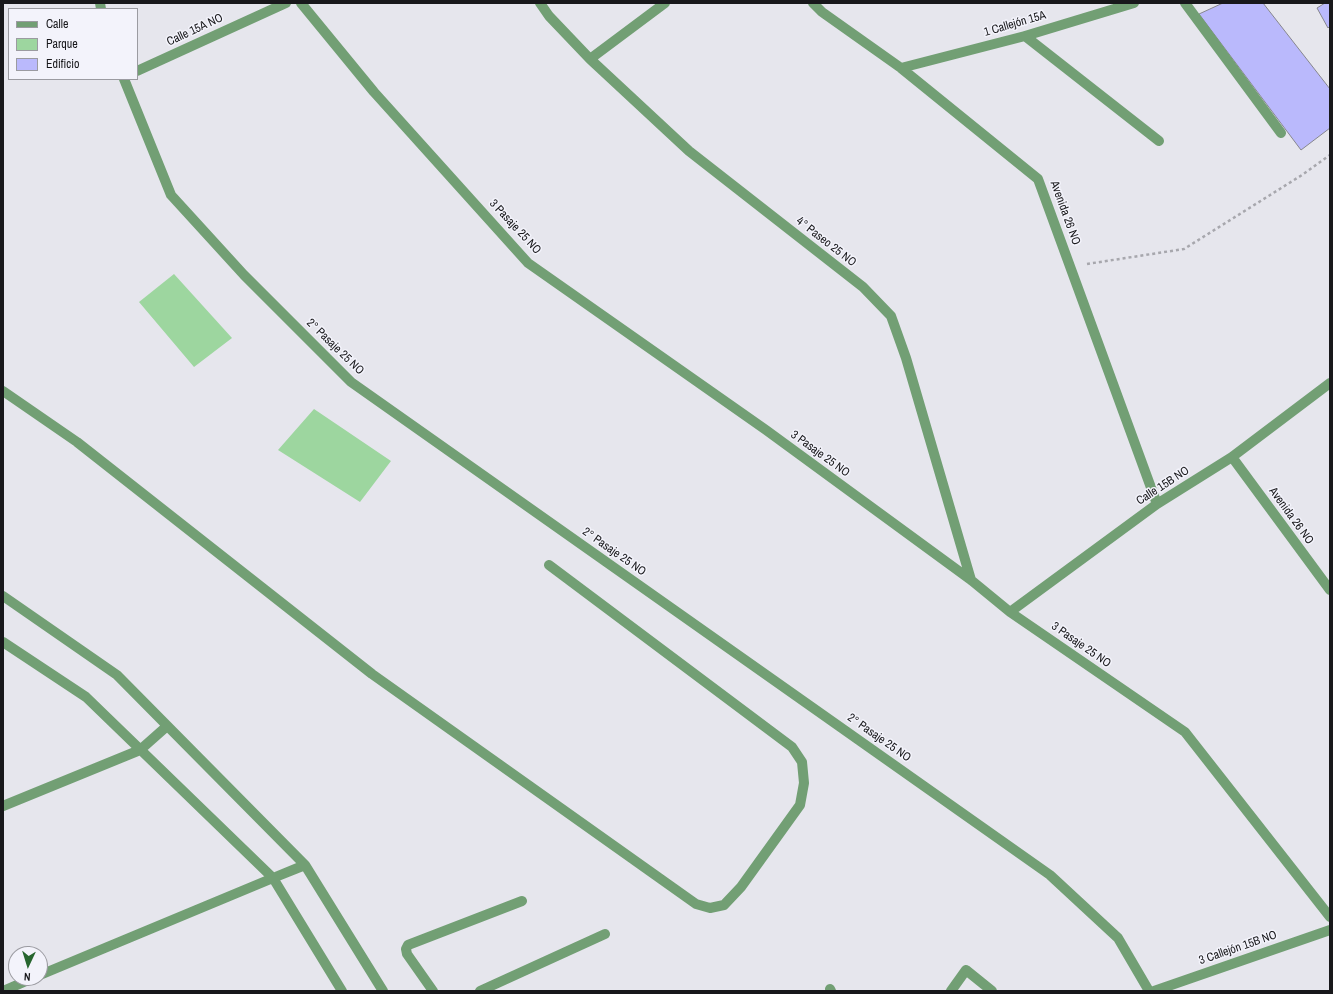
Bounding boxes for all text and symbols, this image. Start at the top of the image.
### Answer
legend [8,8,138,80]
street label: 1 Callejón 15A [982,8,1048,40]
street label: Calle 15A NO [165,11,225,49]
text: Calle [46,16,68,32]
text: Parque [46,36,78,52]
text: Edificio [46,56,79,72]
street label: Avenida 26 NO [1047,179,1083,247]
street label: 3 Pasaje 25 NO [486,197,544,257]
street label: 4° Paseo 25 NO [793,214,859,270]
street label: 2° Pasaje 25 NO [303,316,367,378]
street label: 3 Pasaje 25 NO [788,428,852,480]
street label: Calle 15B NO [1134,464,1192,508]
street label: Avenida 26 NO [1265,485,1317,547]
street label: 2° Pasaje 25 NO [579,525,649,579]
street label: 3 Pasaje 25 NO [1048,619,1114,671]
street label: 2° Pasaje 25 NO [844,711,914,765]
street label: 3 Callejón 15B NO [1197,928,1279,968]
north arrow [8,946,48,986]
text: N [24,970,31,984]

